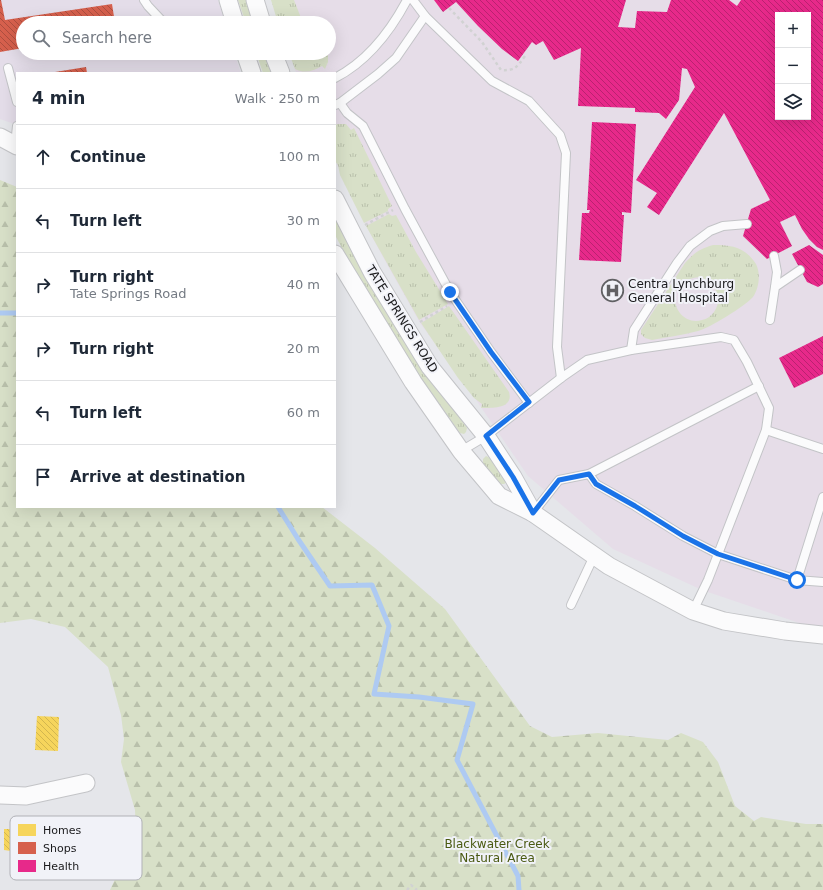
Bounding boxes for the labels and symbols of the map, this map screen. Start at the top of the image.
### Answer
street label: TATE SPRINGS ROAD [363,262,441,375]
place label: Centra Lynchburg General Hospital [628,277,734,305]
hospital icon: Centra Lynchburg General Hospital [600,278,626,304]
route end [441,283,459,301]
route start [788,571,806,589]
legend [10,816,142,880]
text: Homes [43,824,81,837]
park label: Blackwater Creek Natural Area [444,837,550,865]
text: Shops [43,842,77,855]
text: Health [43,860,79,873]

